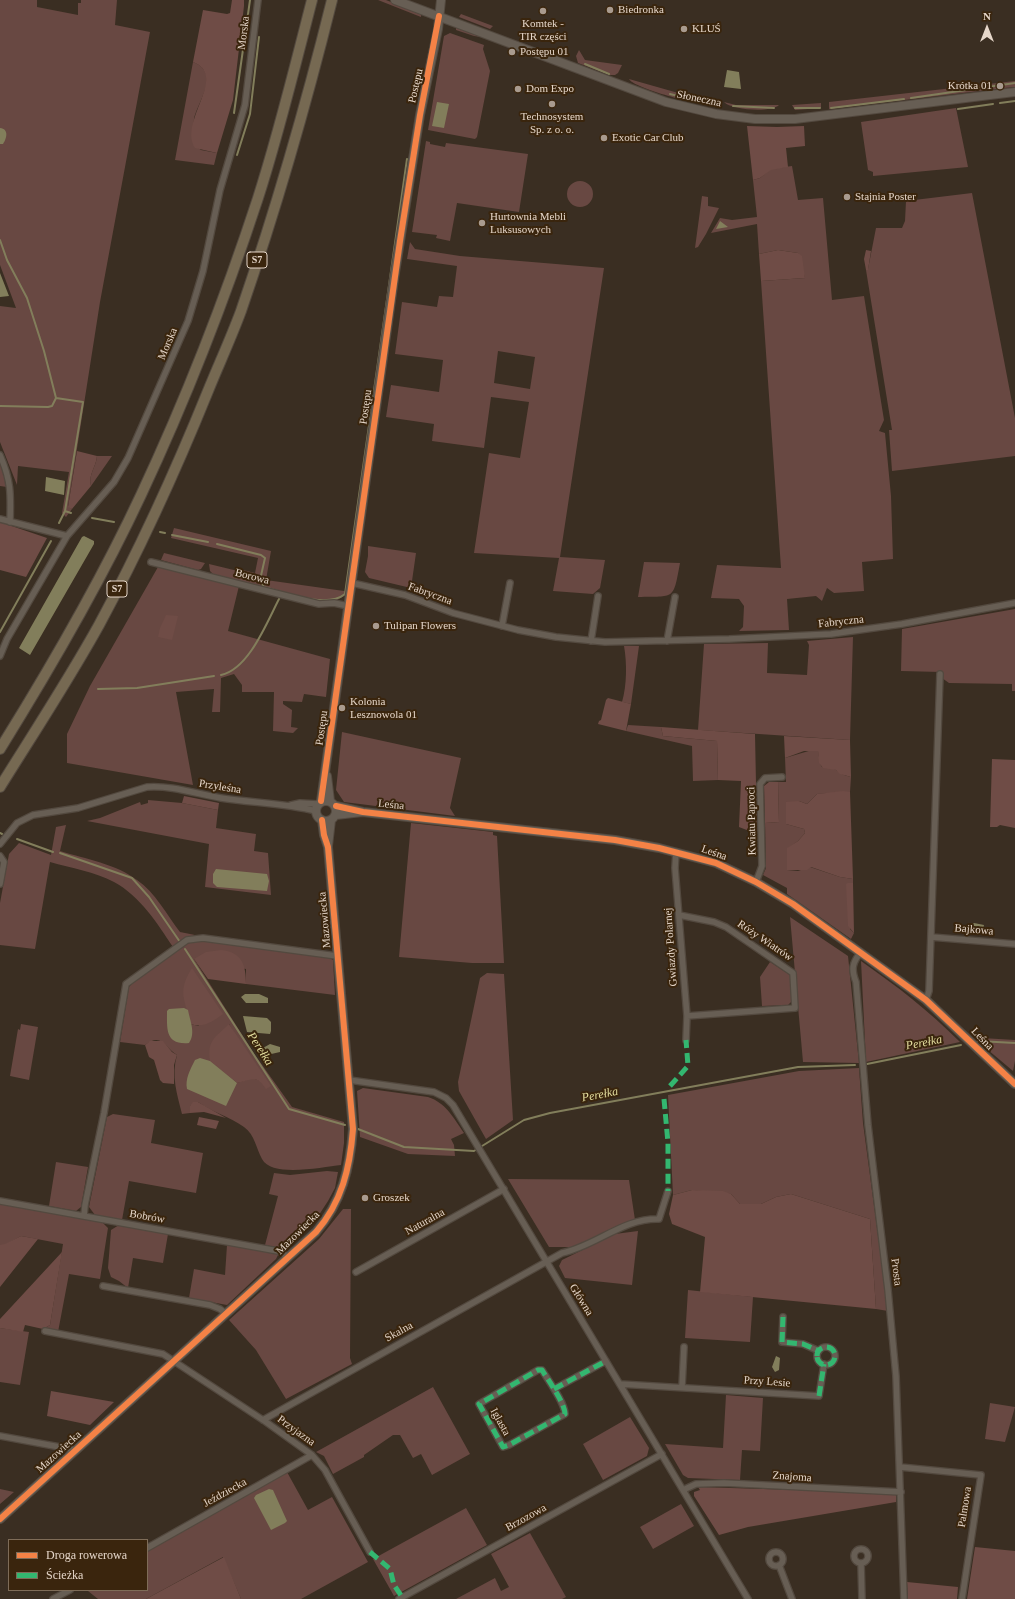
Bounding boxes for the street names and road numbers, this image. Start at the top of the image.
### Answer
street label: Morska [235,16,253,50]
street label: Postępu [406,68,426,104]
street label: Słoneczna [676,88,722,110]
road number: S7 [247,252,267,268]
street label: Morska [155,326,181,362]
street label: Postępu [357,389,375,425]
street label: Borowa [234,566,270,588]
street label: Fabryczna [406,580,454,608]
road number: S7 [107,581,127,597]
street label: Fabryczna [818,613,864,631]
street label: Postępu [313,710,331,746]
street label: Przyleśna [198,777,242,797]
street label: Kwiatu Paproci [745,787,759,855]
street label: Leśna [377,797,405,813]
street label: Leśna [699,842,729,864]
street label: Mazowiecka [316,891,334,949]
street label: Gwiazdy Polarnej [662,907,680,987]
street label: Róży Wiatrów [735,918,795,964]
street label: Bajkowa [954,922,994,938]
street label: Leśna [968,1025,996,1053]
street label: Naturalna [403,1206,447,1238]
street label: Bobrów [128,1207,166,1227]
street label: Mazowiecka [273,1208,323,1258]
street label: Prosta [888,1258,904,1286]
street label: Główna [566,1282,596,1318]
street label: Skalna [383,1319,415,1345]
street label: Przy Lesie [743,1374,791,1390]
street label: Iglasta [487,1406,513,1438]
street label: Przyjazna [275,1413,317,1449]
street label: Mazowiecka [34,1428,84,1476]
street label: Znajoma [772,1469,812,1485]
street label: Jeździecka [201,1476,249,1510]
street label: Palmowa [955,1486,975,1528]
street label: Brzozowa [503,1501,549,1535]

